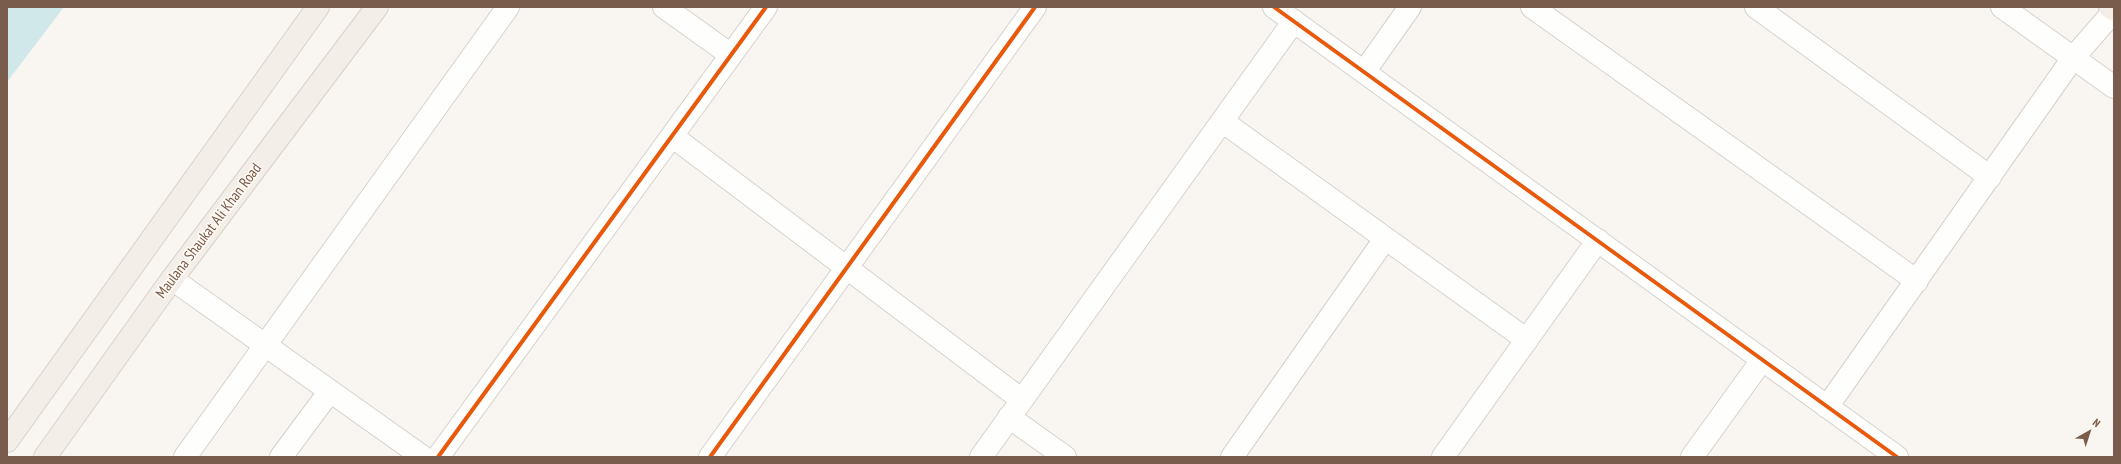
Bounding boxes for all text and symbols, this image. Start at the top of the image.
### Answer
street label: Maulana Shaukat Ali Khan Road [152,160,266,302]
north arrow [2069,412,2109,452]
text: N [2090,415,2103,430]

